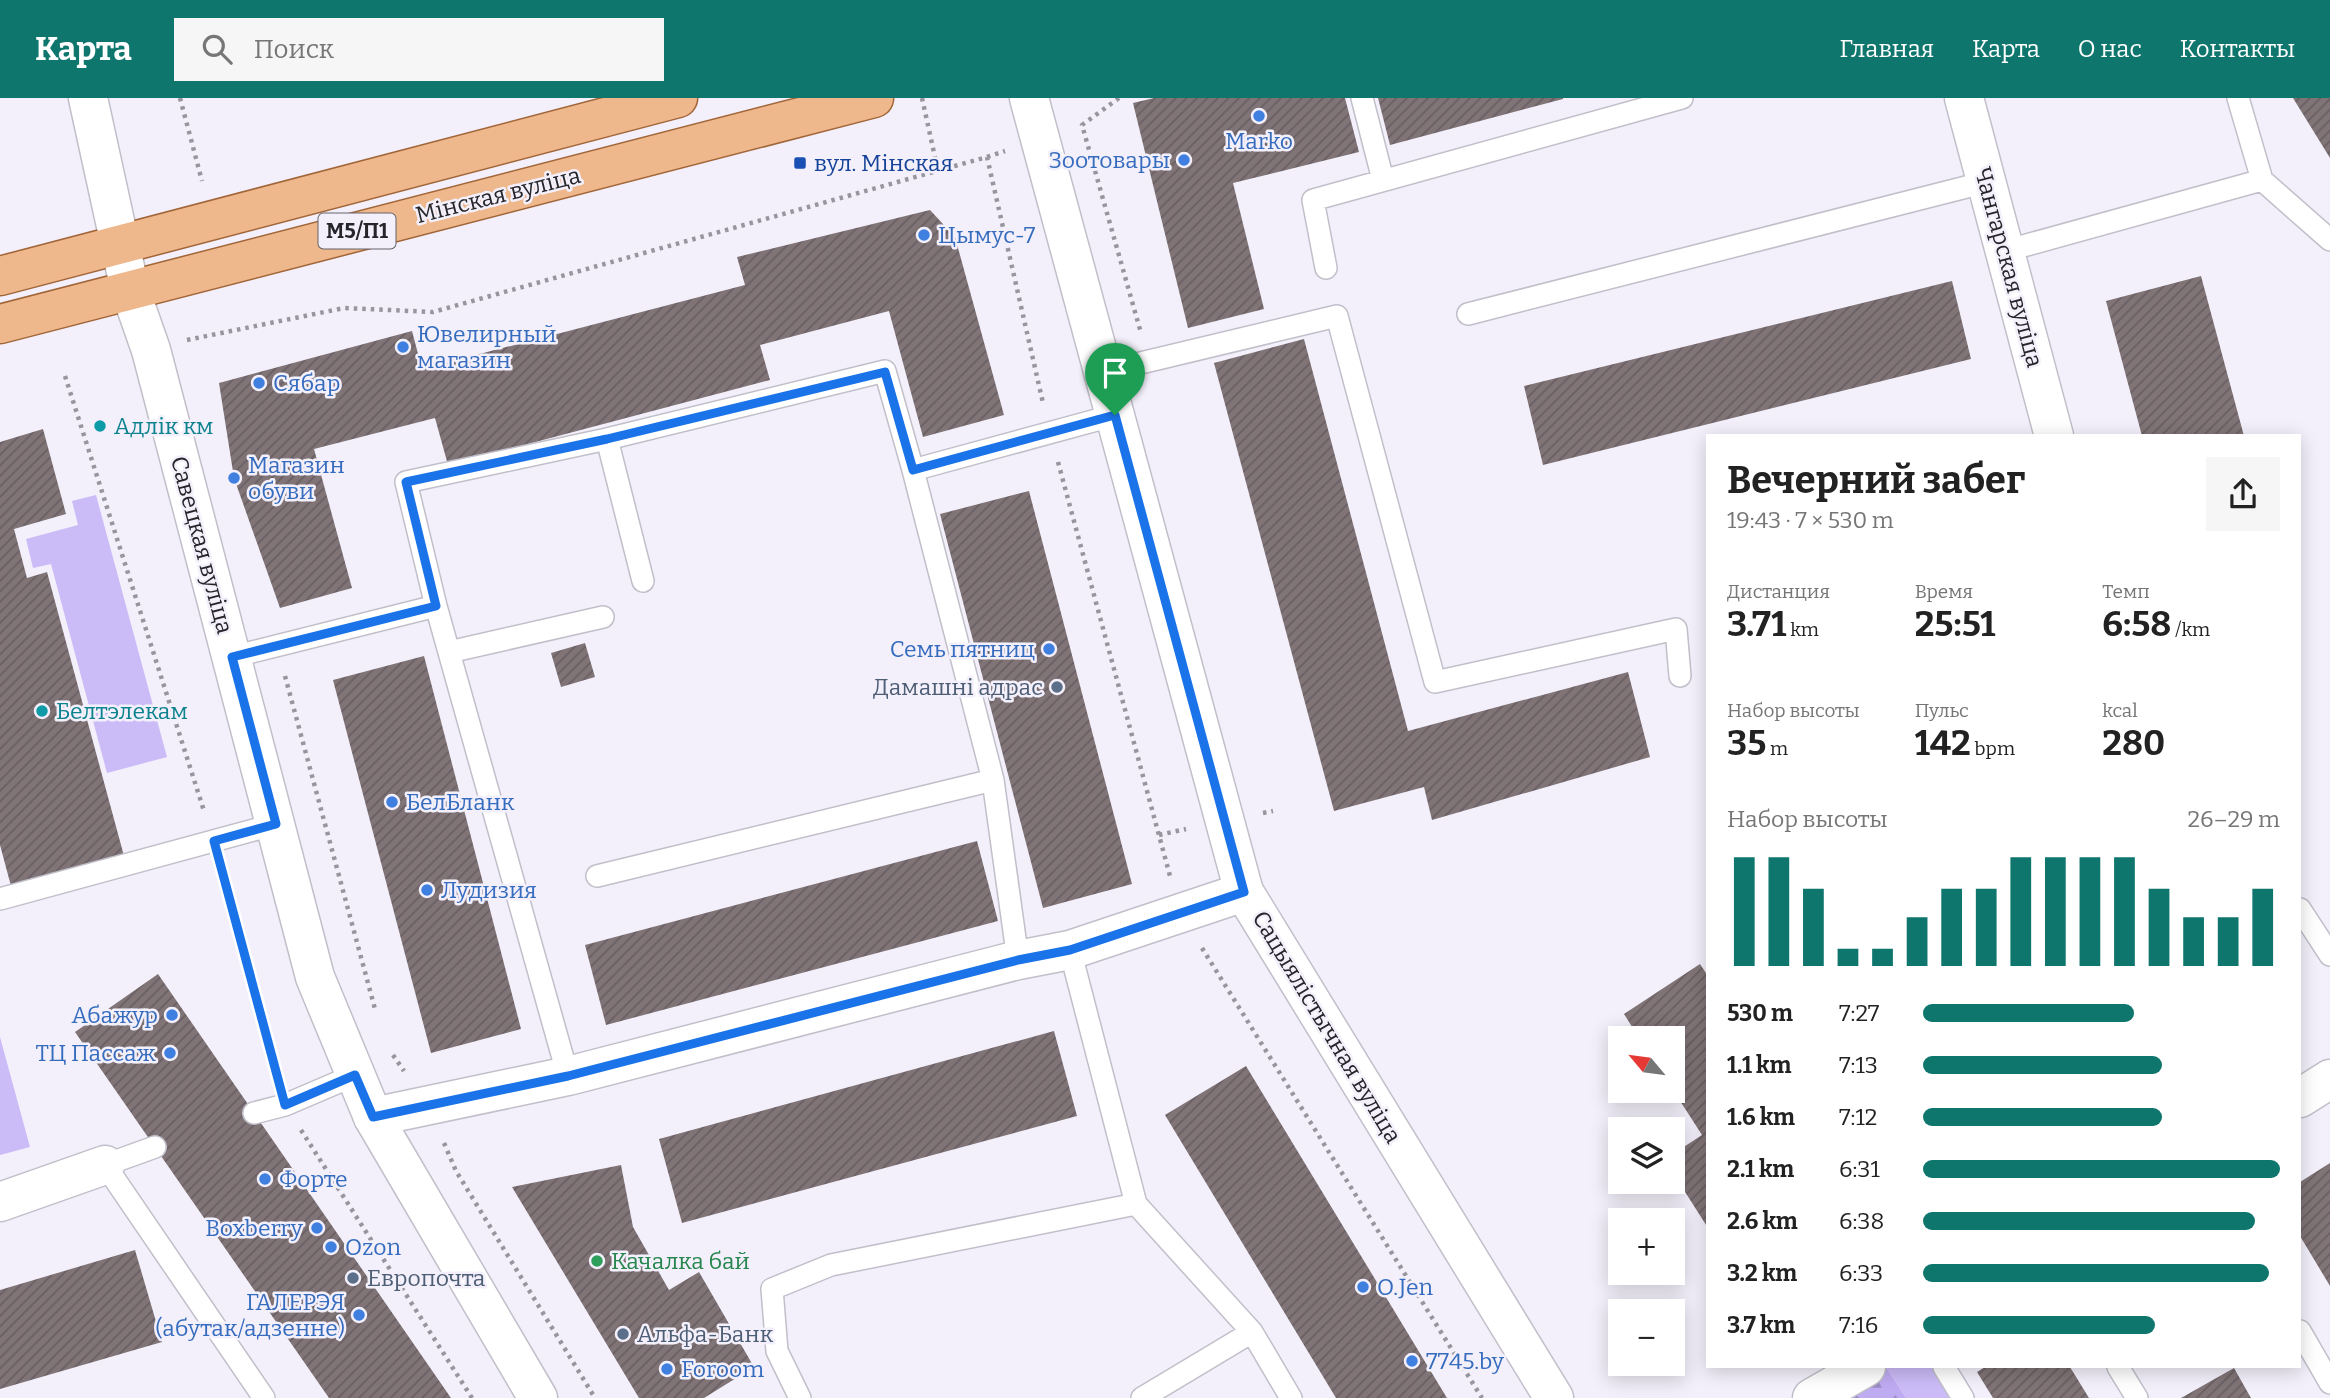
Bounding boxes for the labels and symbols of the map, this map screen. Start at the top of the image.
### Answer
marker: Marko [1251,108,1267,124]
place label: Marko [1225,127,1293,155]
place label: Зоотовары [1049,146,1170,174]
place label: вул. Мінская [814,149,953,177]
marker: Зоотовары [1176,152,1192,168]
marker: вул. Мінская [792,155,808,171]
street label: Мінская вуліца [413,161,584,229]
street label: Чангарская вуліца [1969,164,2049,371]
road number: М5/П1 [318,214,396,248]
place label: Цымус-7 [938,221,1036,249]
marker: Цымус-7 [916,227,932,243]
place label: Ювелирный магазин [417,320,556,374]
marker: Ювелирный магазин [395,339,411,355]
pin [1085,343,1145,415]
place label: Сябар [273,369,340,397]
marker: Сябар [251,375,267,391]
place label: Адлік км [114,412,213,440]
marker: Адлік км [92,418,108,434]
place label: Магазин обуви [248,451,345,505]
street label: Савецкая вуліца [165,453,239,637]
marker: Магазин обуви [226,470,242,486]
place label: Семь пятниц [890,635,1035,663]
marker: Семь пятниц [1041,641,1057,657]
place label: Дамашні адрас [873,673,1043,701]
marker: Дамашні адрас [1049,679,1065,695]
place label: Белтэлекам [56,697,188,725]
marker: Белтэлекам [34,703,50,719]
place label: БелБланк [406,788,515,816]
marker: БелБланк [384,794,400,810]
place label: Лудизия [441,876,537,904]
marker: Лудизия [419,882,435,898]
street label: Сацыялістычная вуліца [1246,906,1408,1149]
place label: Абажур [71,1001,158,1029]
marker: Абажур [164,1007,180,1023]
north arrow [1608,1026,1685,1102]
place label: ТЦ Пассаж [35,1039,156,1067]
marker: ТЦ Пассаж [162,1045,178,1061]
place label: Форте [279,1165,348,1193]
marker: Форте [257,1171,273,1187]
place label: Boxberry [205,1214,304,1242]
marker: Boxberry [309,1220,325,1236]
place label: Ozon [345,1233,401,1261]
marker: Ozon [323,1239,339,1255]
place label: Качалка бай [611,1247,750,1275]
marker: Качалка бай [589,1253,605,1269]
place label: Европочта [367,1264,486,1292]
marker: Европочта [345,1270,361,1286]
place label: O.Jen [1377,1273,1434,1301]
marker: O.Jen [1355,1279,1371,1295]
place label: ГАЛЕРЭЯ (абутак/адзенне) [155,1288,345,1342]
marker: ГАЛЕРЭЯ (абутак/адзенне) [351,1307,367,1323]
place label: Альфа-Банк [637,1320,774,1348]
marker: Альфа-Банк [615,1326,631,1342]
place label: 7745.by [1426,1347,1505,1375]
marker: 7745.by [1404,1353,1420,1369]
place label: Foroom [681,1355,764,1383]
marker: Foroom [659,1361,675,1377]

